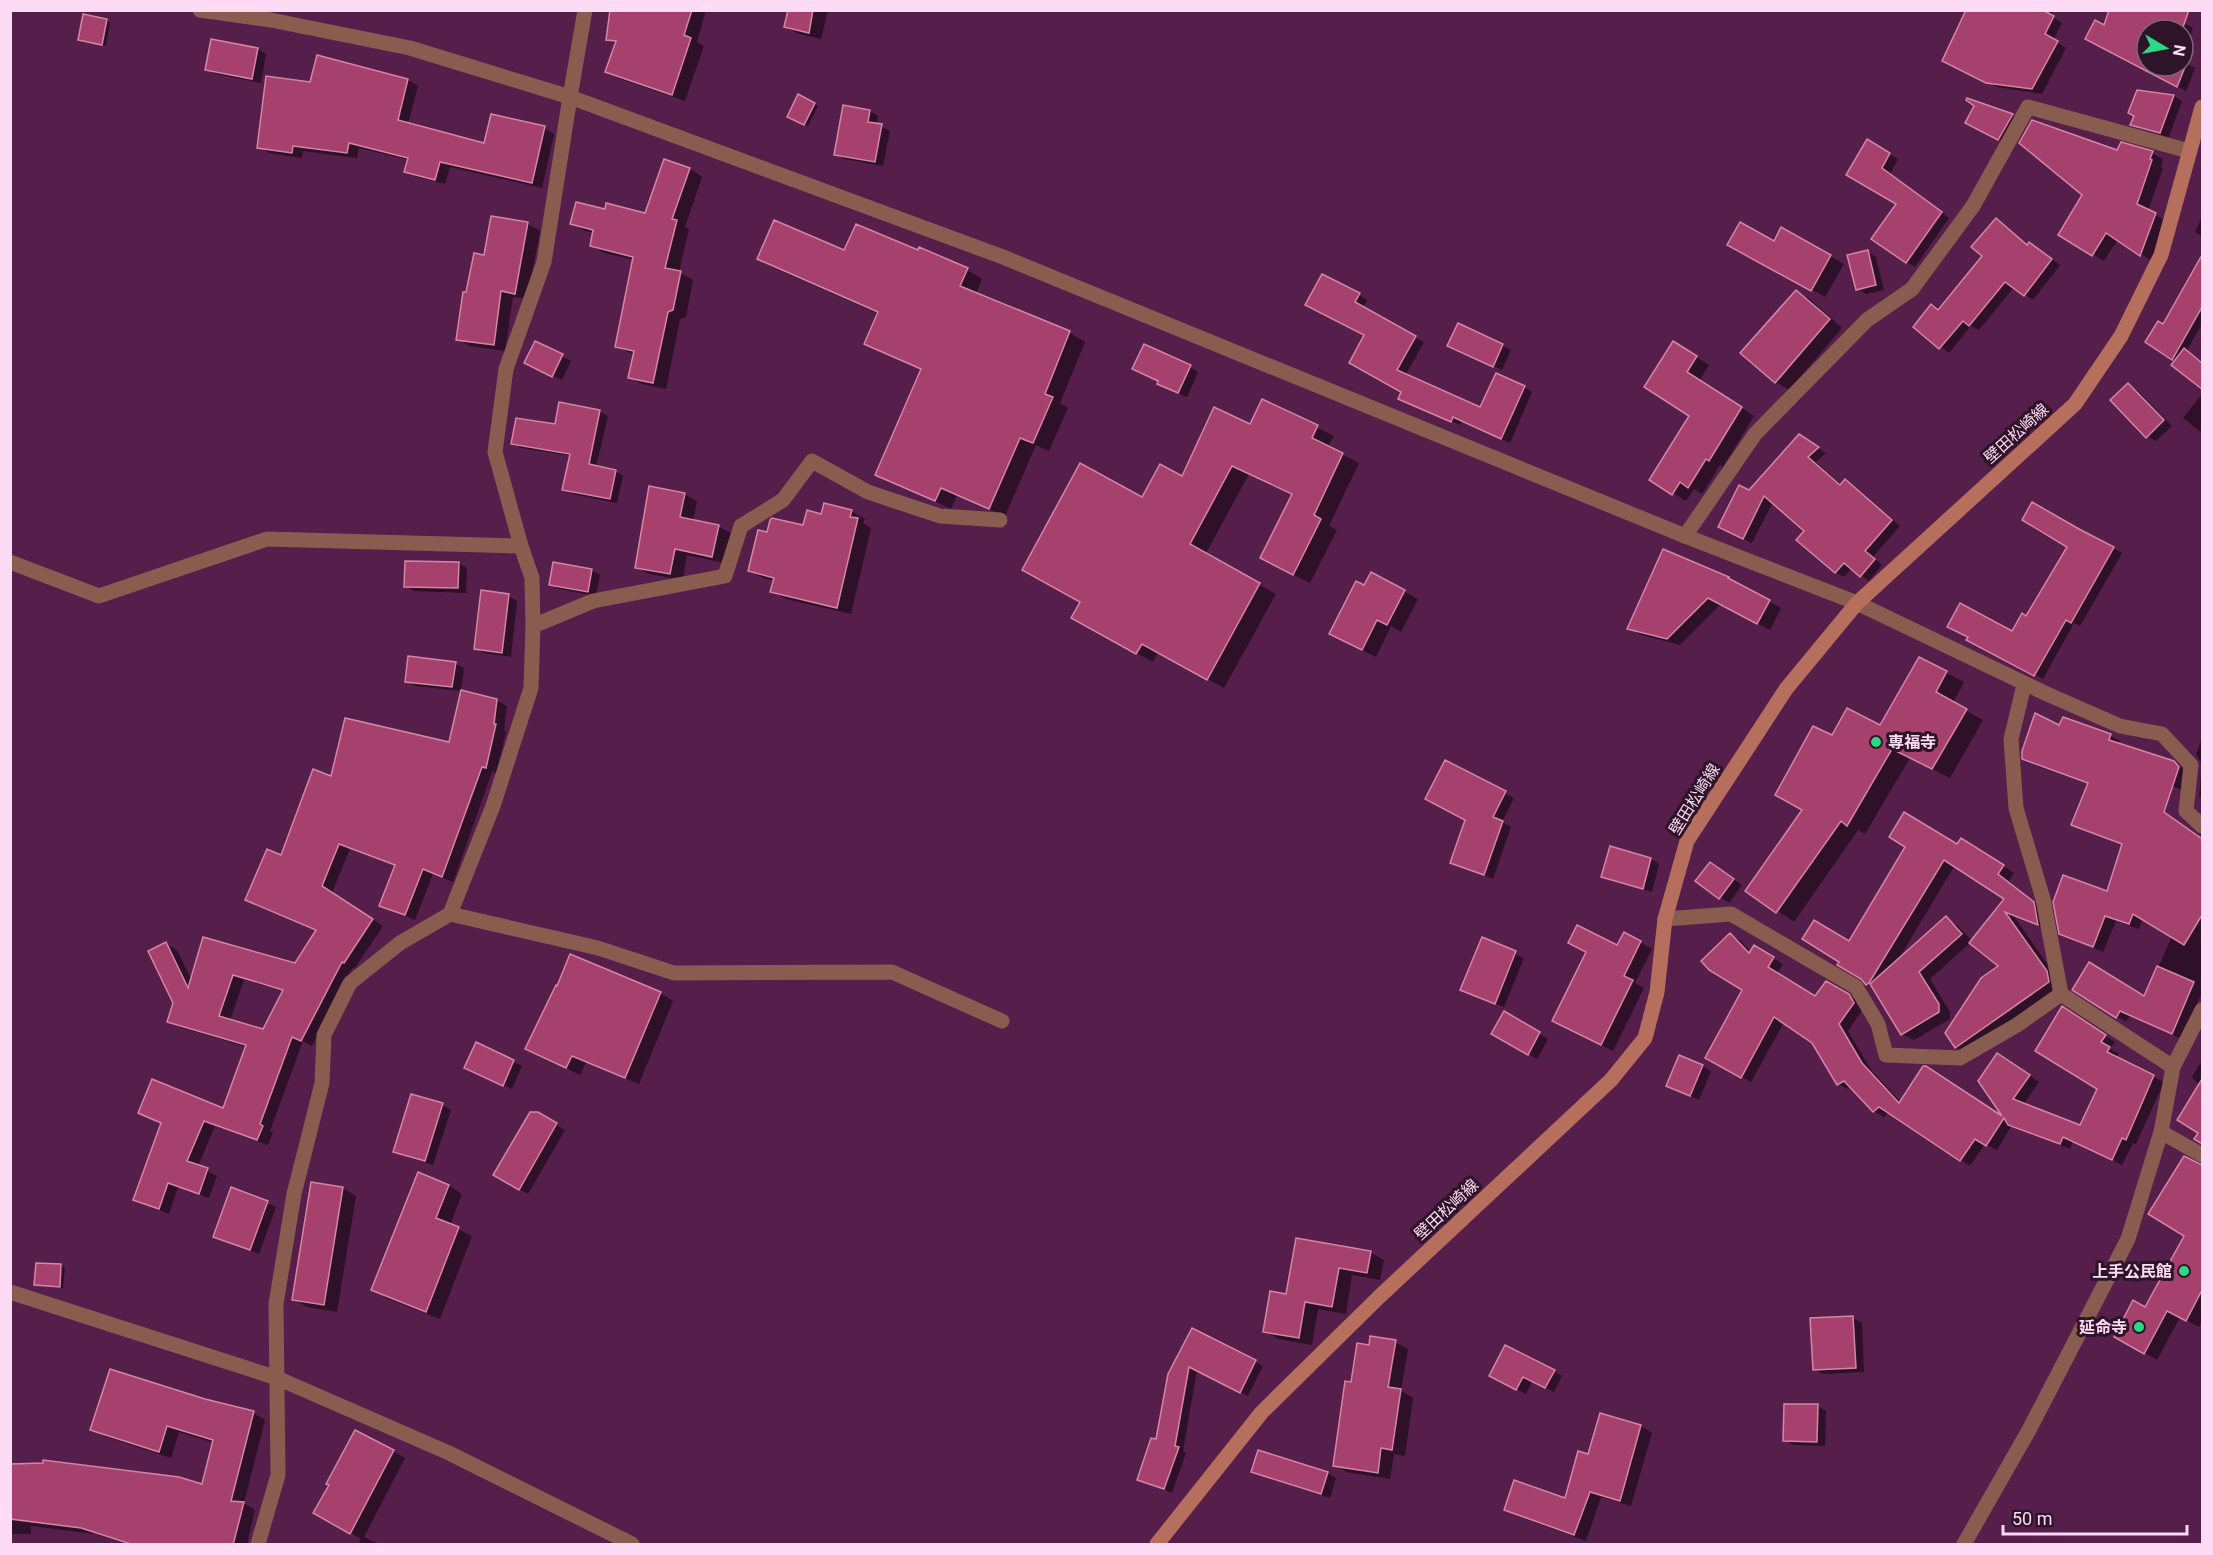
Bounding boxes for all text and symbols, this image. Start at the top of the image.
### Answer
north arrow [2135,18,2195,78]
text: N [2169,43,2190,58]
street label: 壁田松崎線 [1980,400,2052,467]
place label: 専福寺 [1888,733,1936,752]
marker: 専福寺 [1869,735,1883,749]
street label: 壁田松崎線 [1665,760,1724,838]
street label: 壁田松崎線 [1411,1175,1482,1244]
place label: 上手公民館 [2092,1262,2172,1281]
marker: 上手公民館 [2177,1264,2191,1278]
place label: 延命寺 [2079,1318,2127,1337]
marker: 延命寺 [2132,1320,2146,1334]
scale bar [2003,1498,2188,1536]
text: 50 m [2012,1508,2052,1529]

